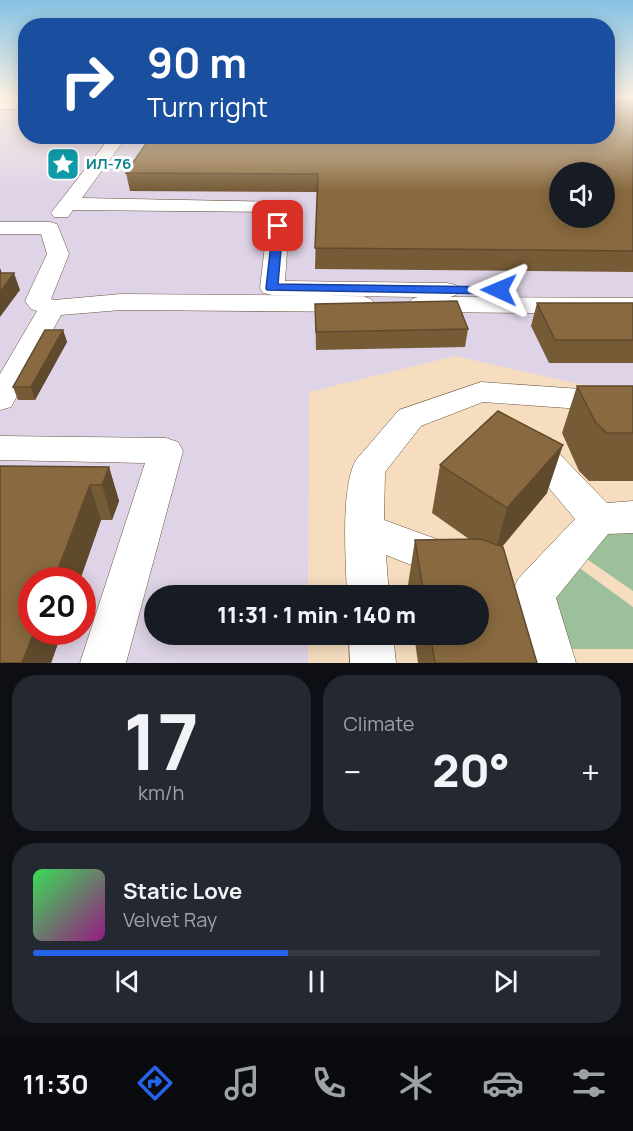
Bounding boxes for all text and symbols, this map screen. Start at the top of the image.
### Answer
text: 90 m [147,33,247,91]
icon: right [48,42,126,120]
text: Turn right [147,88,268,125]
place icon: ИЛ-76 [45,146,81,182]
place label: ИЛ-76 [86,153,131,174]
map controls [549,162,615,228]
button: sound [549,162,615,228]
pin [252,200,303,251]
icon: arrive [261,209,294,242]
position arrow [467,258,531,322]
speed limit sign: 20 [18,567,96,645]
text: 11:31 · 1 min · 140 m [217,600,416,630]
text: 17 [123,687,199,793]
text: Climate [344,710,415,737]
text: 20° [432,739,510,801]
text: − [344,749,361,794]
text: + [581,749,600,794]
text: km/h [138,779,185,806]
text: Static Love [123,876,242,906]
text: Velvet Ray [123,906,217,933]
icon: previous [111,965,144,998]
icon: pause [300,965,333,998]
icon: next [489,965,522,998]
icon: directions [134,1062,176,1104]
icon: music [221,1062,263,1104]
icon: phone [308,1062,350,1104]
icon: climate [395,1062,437,1104]
icon: car [482,1062,524,1104]
icon: filters [568,1062,610,1104]
text: 11:30 [22,1065,89,1102]

